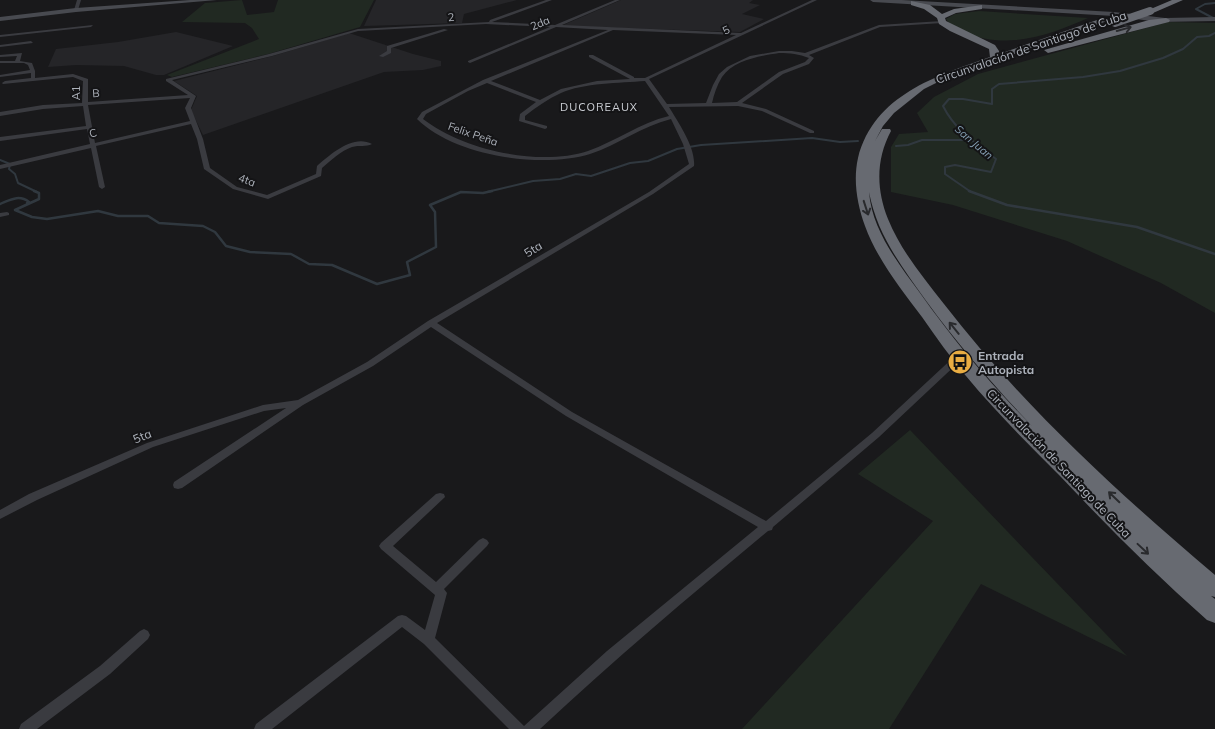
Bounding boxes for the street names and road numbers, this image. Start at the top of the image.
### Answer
street label: Circunvalación de Santiago de Cuba [934,7,1128,87]
street label: 2 [447,10,455,24]
street label: 2da [528,13,552,33]
street label: 5 [720,22,732,38]
street label: A1 [69,86,83,100]
street label: B [92,86,100,100]
street label: Felix Peña [446,119,500,149]
street label: C [88,125,98,141]
street label: 4ta [237,171,257,189]
street label: 5ta [521,238,545,260]
street label: Circunvalación de Santiago de Cuba [984,386,1134,540]
street label: 5ta [131,426,153,446]

